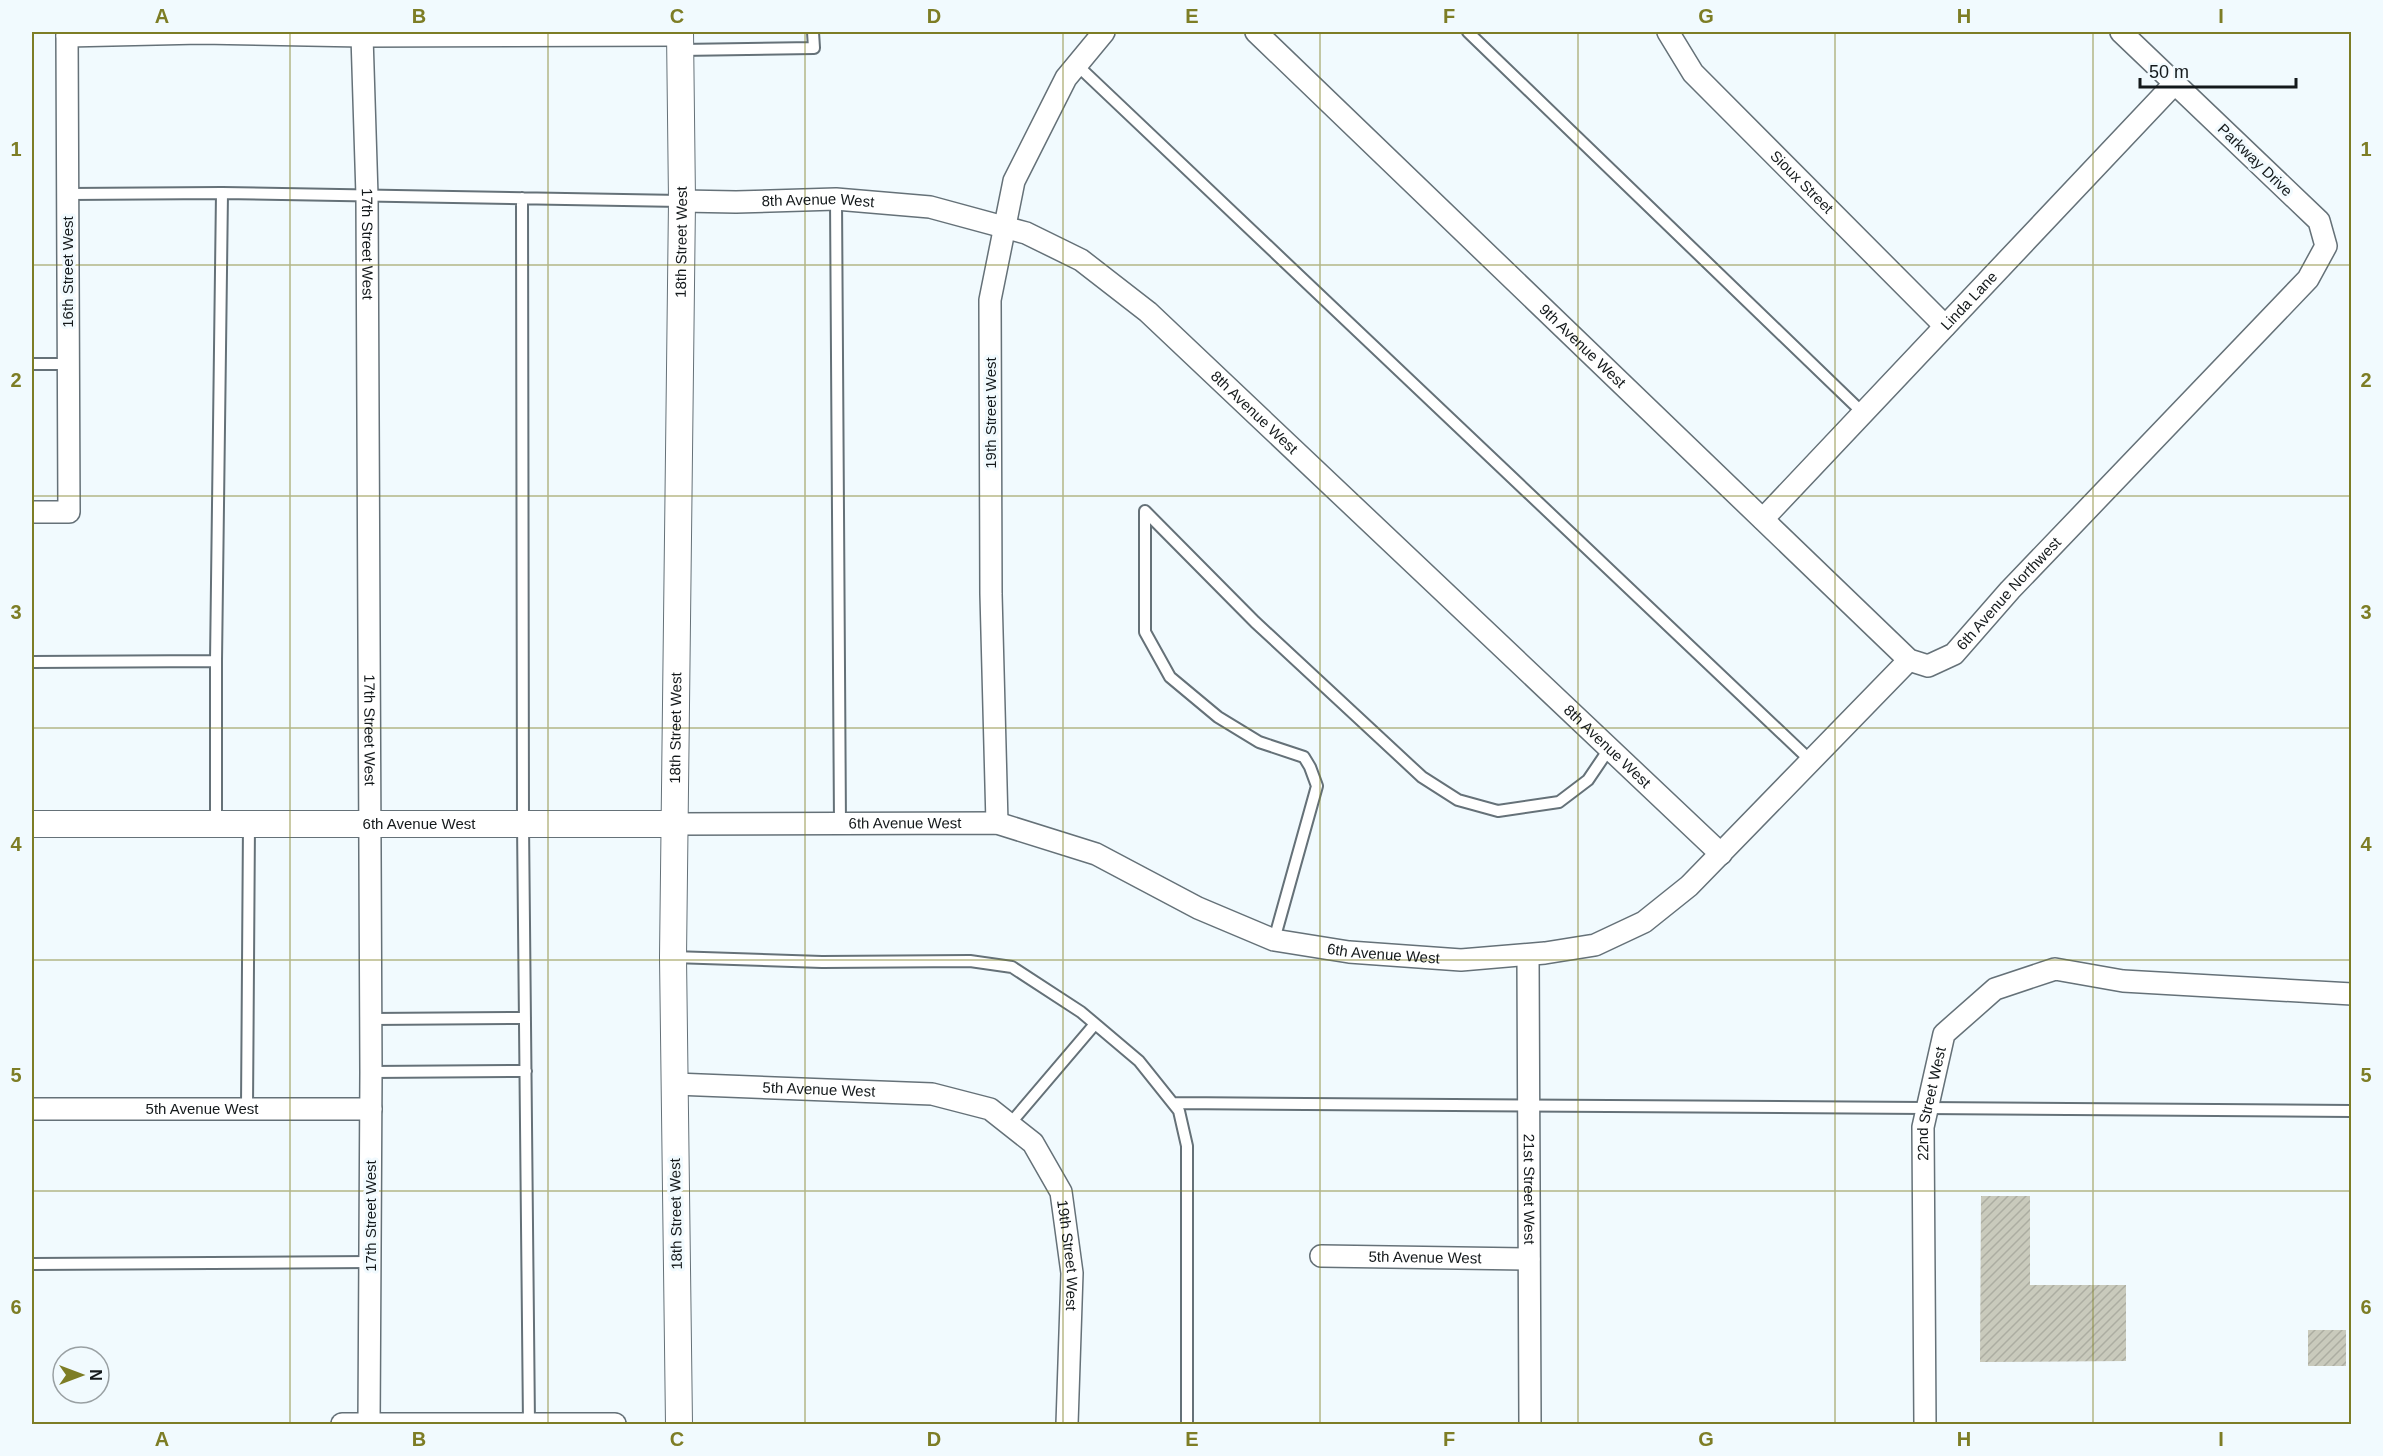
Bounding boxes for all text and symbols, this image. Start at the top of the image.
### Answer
text: A [155,5,169,27]
text: B [412,5,426,27]
text: C [670,5,684,27]
text: D [927,5,941,27]
text: E [1185,5,1199,27]
text: F [1443,5,1455,27]
text: G [1698,5,1714,27]
text: H [1957,5,1971,27]
text: I [2218,5,2224,27]
scale bar [2140,51,2296,89]
text: 50 m [2149,62,2189,82]
street label: Parkway Drive [2215,120,2296,199]
text: 1 [10,138,22,160]
text: 1 [2360,138,2372,160]
street label: Sioux Street [1767,147,1837,217]
street label: 18th Street West [672,185,690,298]
street label: 17th Street West [359,188,376,301]
street label: 8th Avenue West [761,190,876,210]
street label: 16th Street West [59,215,76,328]
street label: Linda Lane [1937,268,2000,333]
street label: 9th Avenue West [1536,300,1630,391]
street label: 19th Street West [982,356,999,469]
street label: 8th Avenue West [1208,367,1302,458]
text: 2 [10,369,22,391]
text: 2 [2360,369,2372,391]
street label: 6th Avenue Northwest [1953,533,2065,653]
text: 3 [10,601,22,623]
text: 3 [2360,601,2372,623]
street label: 18th Street West [666,671,684,784]
street label: 17th Street West [361,674,379,787]
street label: 8th Avenue West [1561,701,1655,792]
street label: 6th Avenue West [849,814,962,831]
street label: 6th Avenue West [363,815,476,832]
text: 4 [10,833,22,855]
text: 4 [2360,833,2372,855]
street label: 6th Avenue West [1326,940,1441,967]
street label: 22nd Street West [1914,1044,1949,1161]
text: 5 [10,1064,22,1086]
text: 5 [2360,1064,2372,1086]
street label: 5th Avenue West [762,1078,876,1100]
street label: 5th Avenue West [146,1100,259,1117]
street label: 21st Street West [1521,1134,1538,1245]
street label: 18th Street West [666,1157,685,1270]
street label: 17th Street West [362,1159,379,1272]
street label: 19th Street West [1054,1199,1081,1312]
street label: 5th Avenue West [1368,1248,1482,1266]
text: 6 [10,1296,22,1318]
text: 6 [2360,1296,2372,1318]
north arrow [51,1345,111,1405]
text: N [87,1369,104,1381]
text: A [155,1428,169,1450]
text: B [412,1428,426,1450]
text: C [670,1428,684,1450]
text: D [927,1428,941,1450]
text: E [1185,1428,1199,1450]
text: F [1443,1428,1455,1450]
text: G [1698,1428,1714,1450]
text: H [1957,1428,1971,1450]
text: I [2218,1428,2224,1450]

